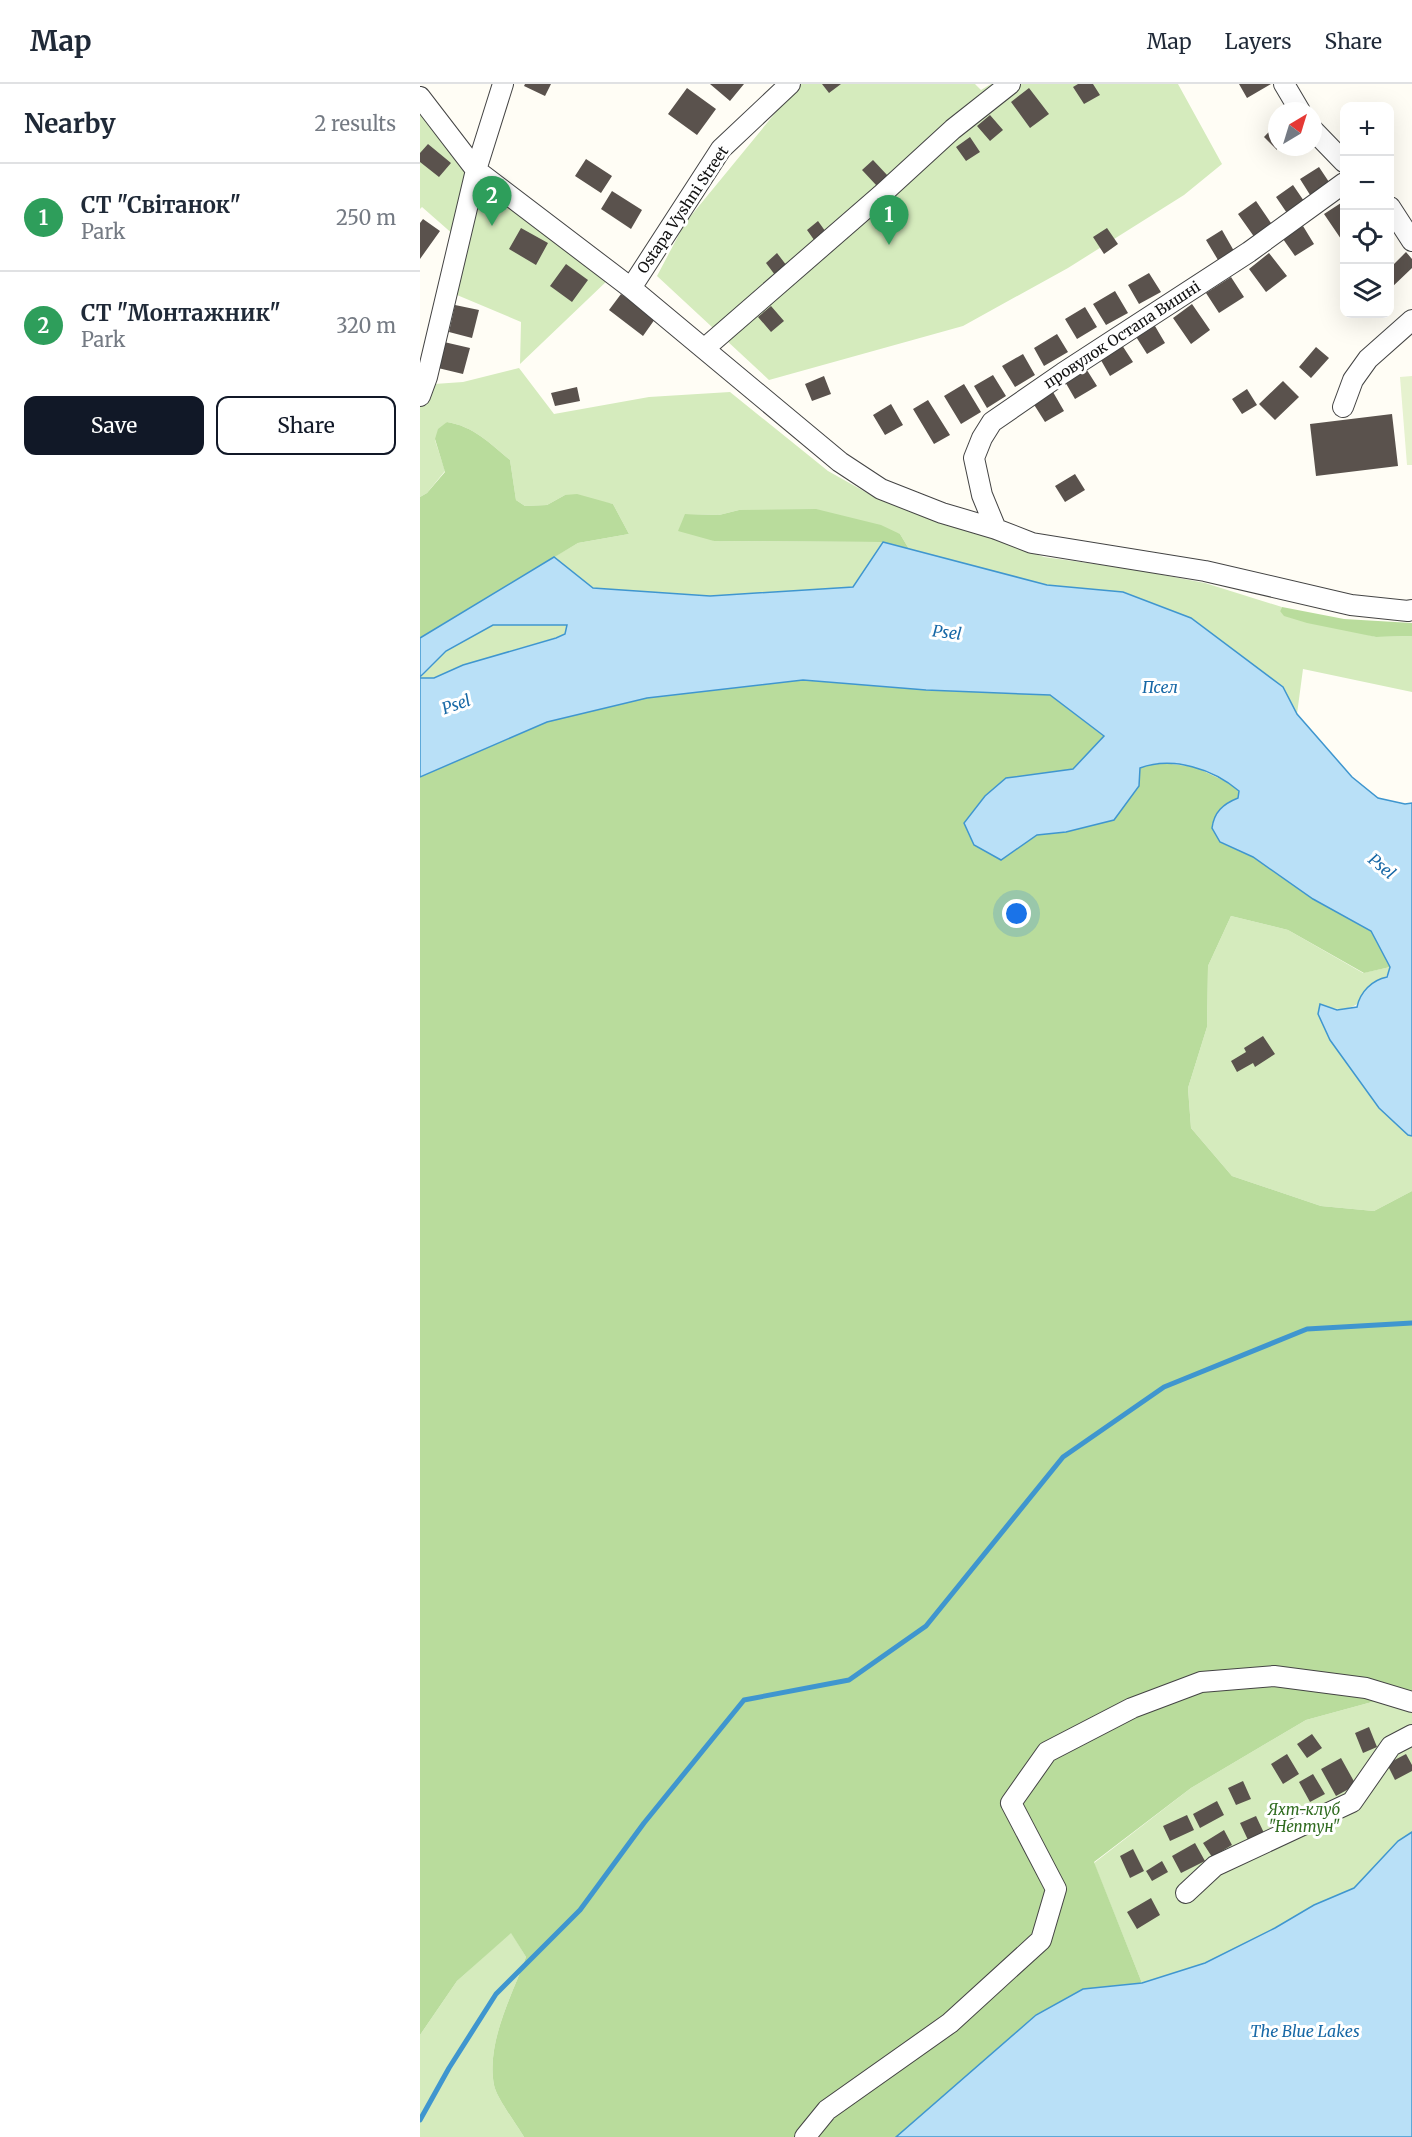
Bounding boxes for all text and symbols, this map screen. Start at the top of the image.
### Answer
text: Map [30,23,92,59]
text: Map [1147,28,1192,55]
text: Layers [1225,28,1292,55]
text: Share [1325,28,1382,55]
north arrow [1268,102,1322,156]
map controls [1340,102,1394,318]
button: + [1340,102,1394,156]
text: Nearby [24,107,116,140]
text: 2 results [314,111,396,136]
street label: Ostapa Vyshni Street [633,142,732,277]
button: − [1340,156,1394,210]
pin: 2 [472,176,512,226]
text: СТ "Світанок" [81,191,241,219]
pin: 1 [870,196,908,245]
text: 1 [39,205,48,230]
text: 250 m [336,205,396,230]
button: locate [1340,210,1394,264]
text: Park [81,219,125,244]
button: layers [1340,264,1394,318]
street label: провулок Остапа Вишні [1040,277,1204,392]
text: СТ "Монтажник" [81,299,281,327]
text: 2 [38,313,49,338]
text: 320 m [336,313,396,338]
text: Park [81,327,125,352]
button: Save [24,396,204,455]
button: Share [216,396,396,455]
water label: Psel [931,620,963,644]
water label: Псел [1142,677,1178,697]
water label: Psel [439,690,473,718]
water label: Psel [1364,849,1400,883]
your location [1002,899,1031,928]
park label: Яхт-клуб "Нептун" [1267,1800,1340,1836]
water label: The Blue Lakes [1250,2021,1360,2041]

